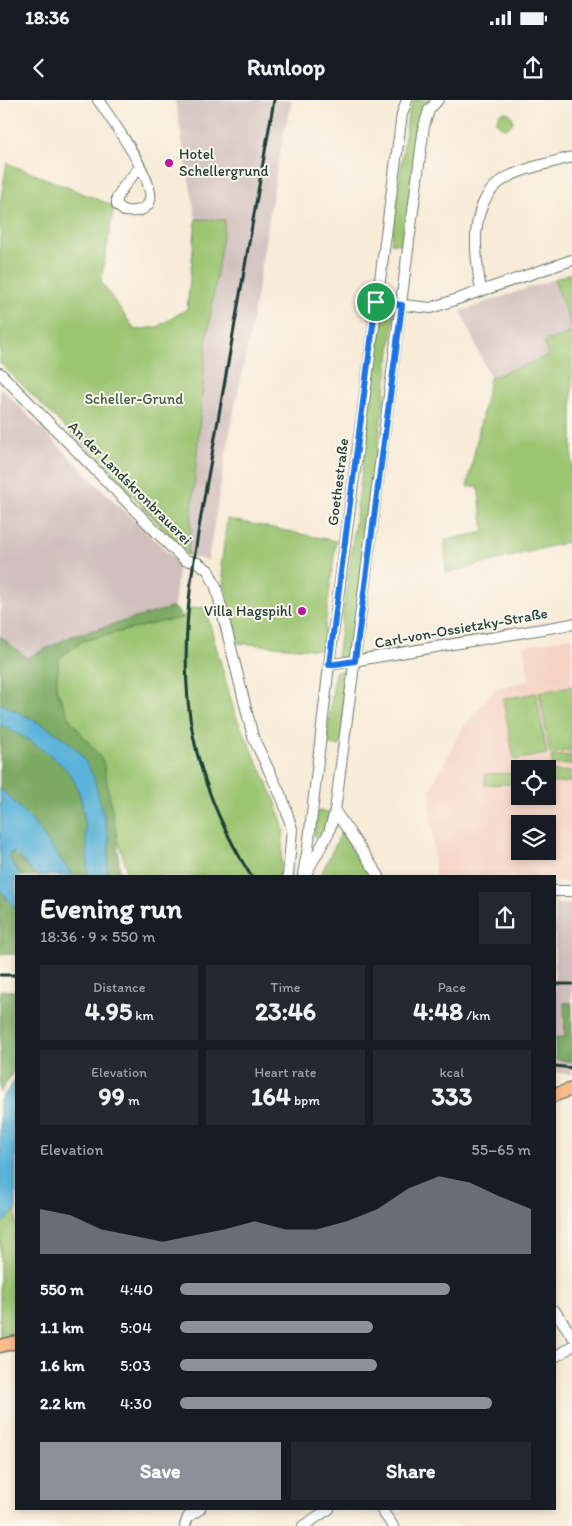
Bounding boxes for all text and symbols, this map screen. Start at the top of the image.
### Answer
text: 18:36 [25,6,69,29]
icon: back [25,54,53,82]
text: Runloop [247,54,325,81]
icon: share [519,54,547,82]
place label: Hotel Schellergrund [179,145,269,180]
marker: Hotel Schellergrund [163,157,175,169]
pin [355,281,397,323]
icon: arrive [362,288,390,316]
park label: Scheller-Grund [85,390,183,408]
street label: An der Landskronbrauerei [64,417,196,549]
street label: Goethestraße [324,437,352,527]
place label: Villa Hagspihl [204,602,293,620]
street label: Carl-von-Ossietzky-Straße [373,604,549,652]
marker: Villa Hagspihl [296,605,308,617]
map controls [511,760,556,860]
button: locate [511,760,556,805]
button: layers [511,815,556,860]
text: Evening run [40,891,182,925]
button: share [479,892,531,944]
text: 18:36 · 9 × 550 m [40,927,155,946]
text: Distance [93,979,145,996]
text: Time [271,979,300,996]
text: Pace [438,979,466,996]
text: 4.95 [85,996,132,1026]
text: 23:46 [255,996,316,1026]
text: 4:48 [413,996,463,1026]
text: km [132,1007,154,1024]
text: /km [463,1007,491,1024]
text: Elevation [91,1064,147,1081]
text: Heart rate [255,1064,316,1081]
text: kcal [439,1064,464,1081]
text: 99 [99,1081,125,1111]
text: 164 [251,1081,291,1111]
text: 333 [431,1081,472,1111]
text: m [125,1092,140,1109]
text: bpm [291,1092,320,1109]
text: Elevation [40,1140,104,1159]
text: 55–65 m [471,1140,531,1159]
text: 550 m [40,1280,84,1299]
text: 4:40 [120,1280,153,1299]
text: 1.1 km [40,1318,84,1337]
text: 5:04 [120,1318,152,1337]
text: 1.6 km [40,1356,85,1375]
text: 5:03 [120,1356,151,1375]
text: 2.2 km [40,1394,86,1413]
text: 4:30 [120,1394,152,1413]
button: Save [40,1442,281,1500]
button: Share [291,1442,531,1500]

